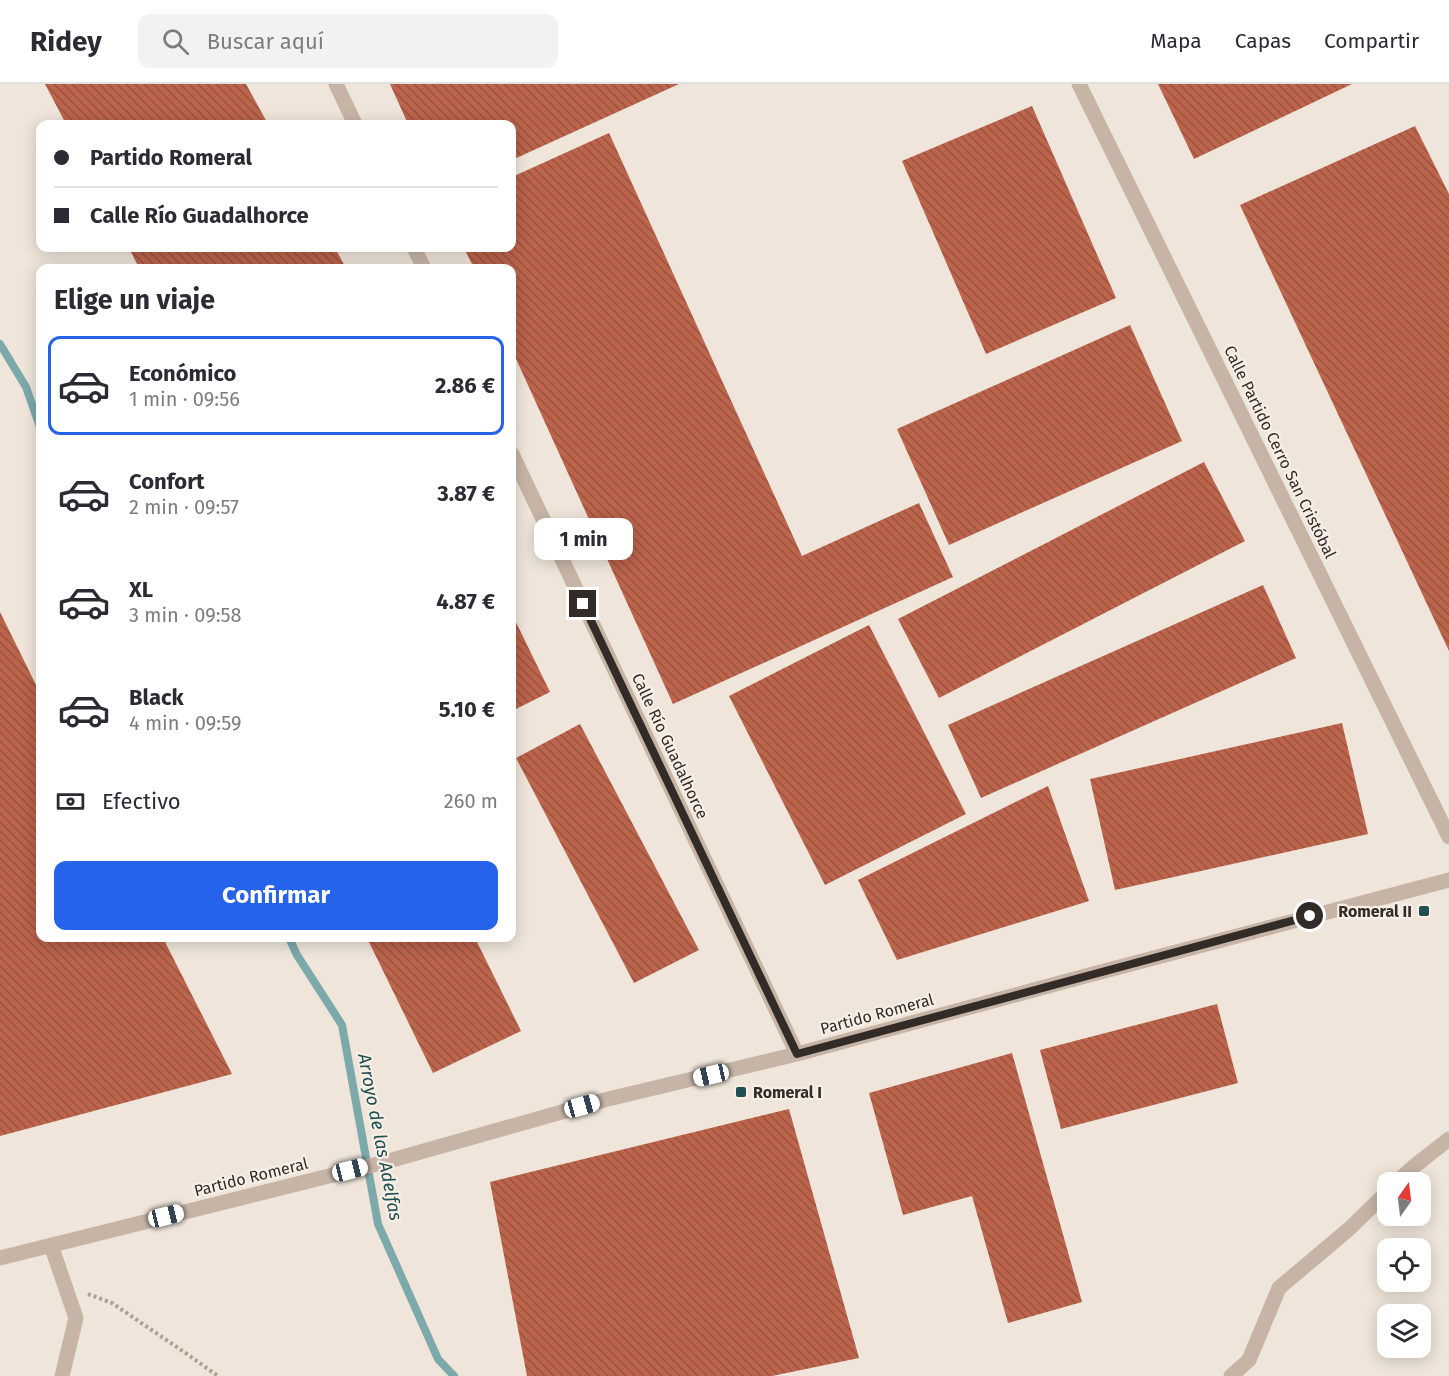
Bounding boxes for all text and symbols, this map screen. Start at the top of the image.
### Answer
search box [138,14,558,68]
text: Ridey [30,25,102,58]
icon: search [159,25,192,58]
text: Buscar aquí [207,28,324,55]
text: Mapa [1150,28,1202,54]
text: Capas [1235,28,1291,54]
text: Compartir [1324,28,1419,54]
text: Partido Romeral [90,144,252,171]
text: Calle Río Guadalhorce [90,202,309,229]
text: Elige un viaje [54,284,215,316]
street label: Calle Partido Cerro San Cristóbal [1220,342,1340,562]
icon: car [57,359,111,413]
text: Económico [129,360,236,387]
text: 2.86 € [435,372,495,399]
text: 1 min · 09:56 [129,387,240,411]
icon: car [57,467,111,521]
text: Confort [129,468,205,495]
text: 3.87 € [437,480,495,507]
text: 2 min · 09:57 [129,495,239,519]
callout: 1 min [534,517,632,559]
text: 1 min [559,527,608,551]
icon: car [57,575,111,629]
text: XL [129,576,153,603]
text: 4.87 € [436,588,495,615]
route end [569,590,596,617]
text: 3 min · 09:58 [129,603,242,627]
street label: Calle Río Guadalhorce [628,670,712,822]
icon: car [57,683,111,737]
text: Black [129,684,184,711]
text: 5.10 € [439,696,495,723]
text: 4 min · 09:59 [129,711,241,735]
icon: cash [54,785,87,818]
text: Efectivo [102,788,181,815]
text: 260 m [444,789,498,813]
button: Confirmar [54,861,498,930]
route start [1296,902,1323,929]
place label: Romeral II [1338,902,1412,921]
marker: Romeral II [1417,904,1431,918]
street label: Partido Romeral [818,990,936,1038]
water label: Arroyo de las Adelfas [353,1051,407,1222]
car [691,1062,731,1088]
place label: Romeral I [753,1083,822,1102]
marker: Romeral I [734,1085,748,1099]
car [562,1092,602,1120]
street label: Partido Romeral [192,1154,310,1200]
car [330,1157,370,1183]
north arrow [1377,1172,1431,1226]
map controls [1377,1172,1431,1358]
car [146,1203,186,1229]
button: locate [1377,1238,1431,1292]
button: layers [1377,1304,1431,1358]

